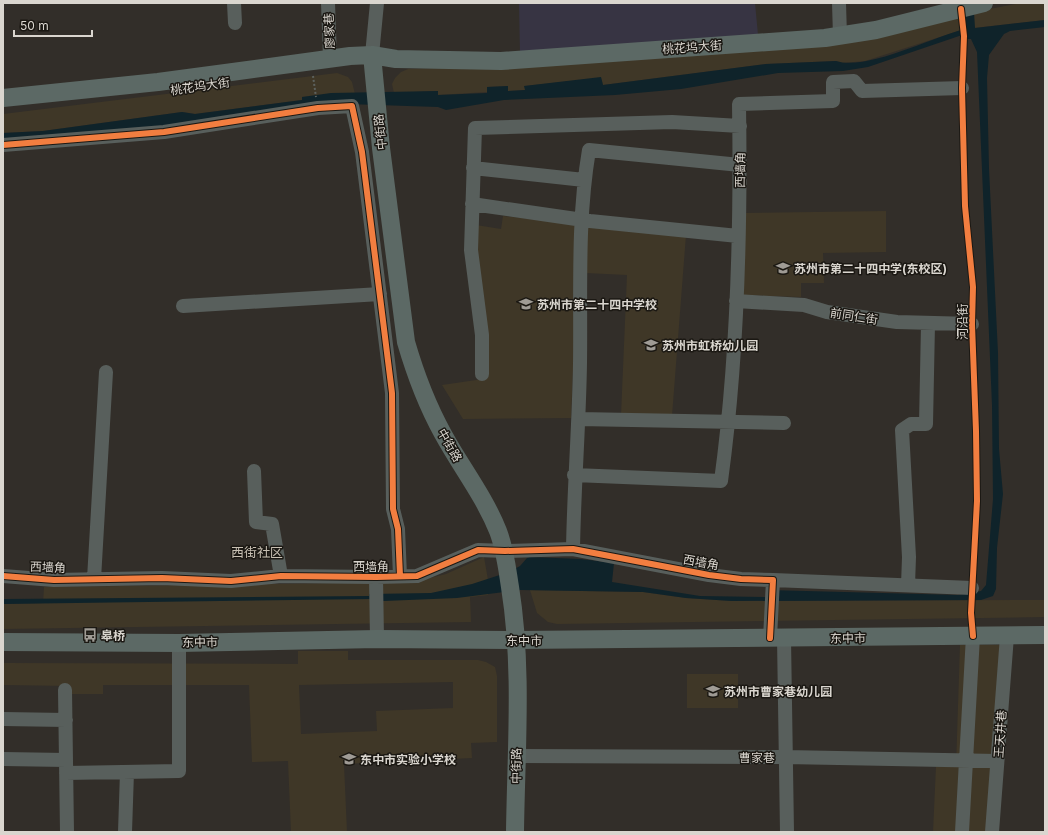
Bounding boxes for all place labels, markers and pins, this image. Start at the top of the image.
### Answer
school or university icon: 苏州市第二十四中学(东校区) [775,260,791,276]
place label: 苏州市第二十四中学(东校区) [794,261,947,276]
school or university icon: 苏州市第二十四中学校 [518,296,534,312]
place label: 苏州市第二十四中学校 [537,297,657,312]
school or university icon: 苏州市虹桥幼儿园 [643,337,659,353]
place label: 苏州市虹桥幼儿园 [662,338,758,353]
bus stop icon: 皋桥 [82,627,98,643]
place label: 皋桥 [101,628,125,643]
school or university icon: 苏州市曹家巷幼儿园 [705,683,721,699]
place label: 苏州市曹家巷幼儿园 [724,684,832,699]
school or university icon: 东中市实验小学校 [341,751,357,767]
place label: 东中市实验小学校 [360,752,456,767]

